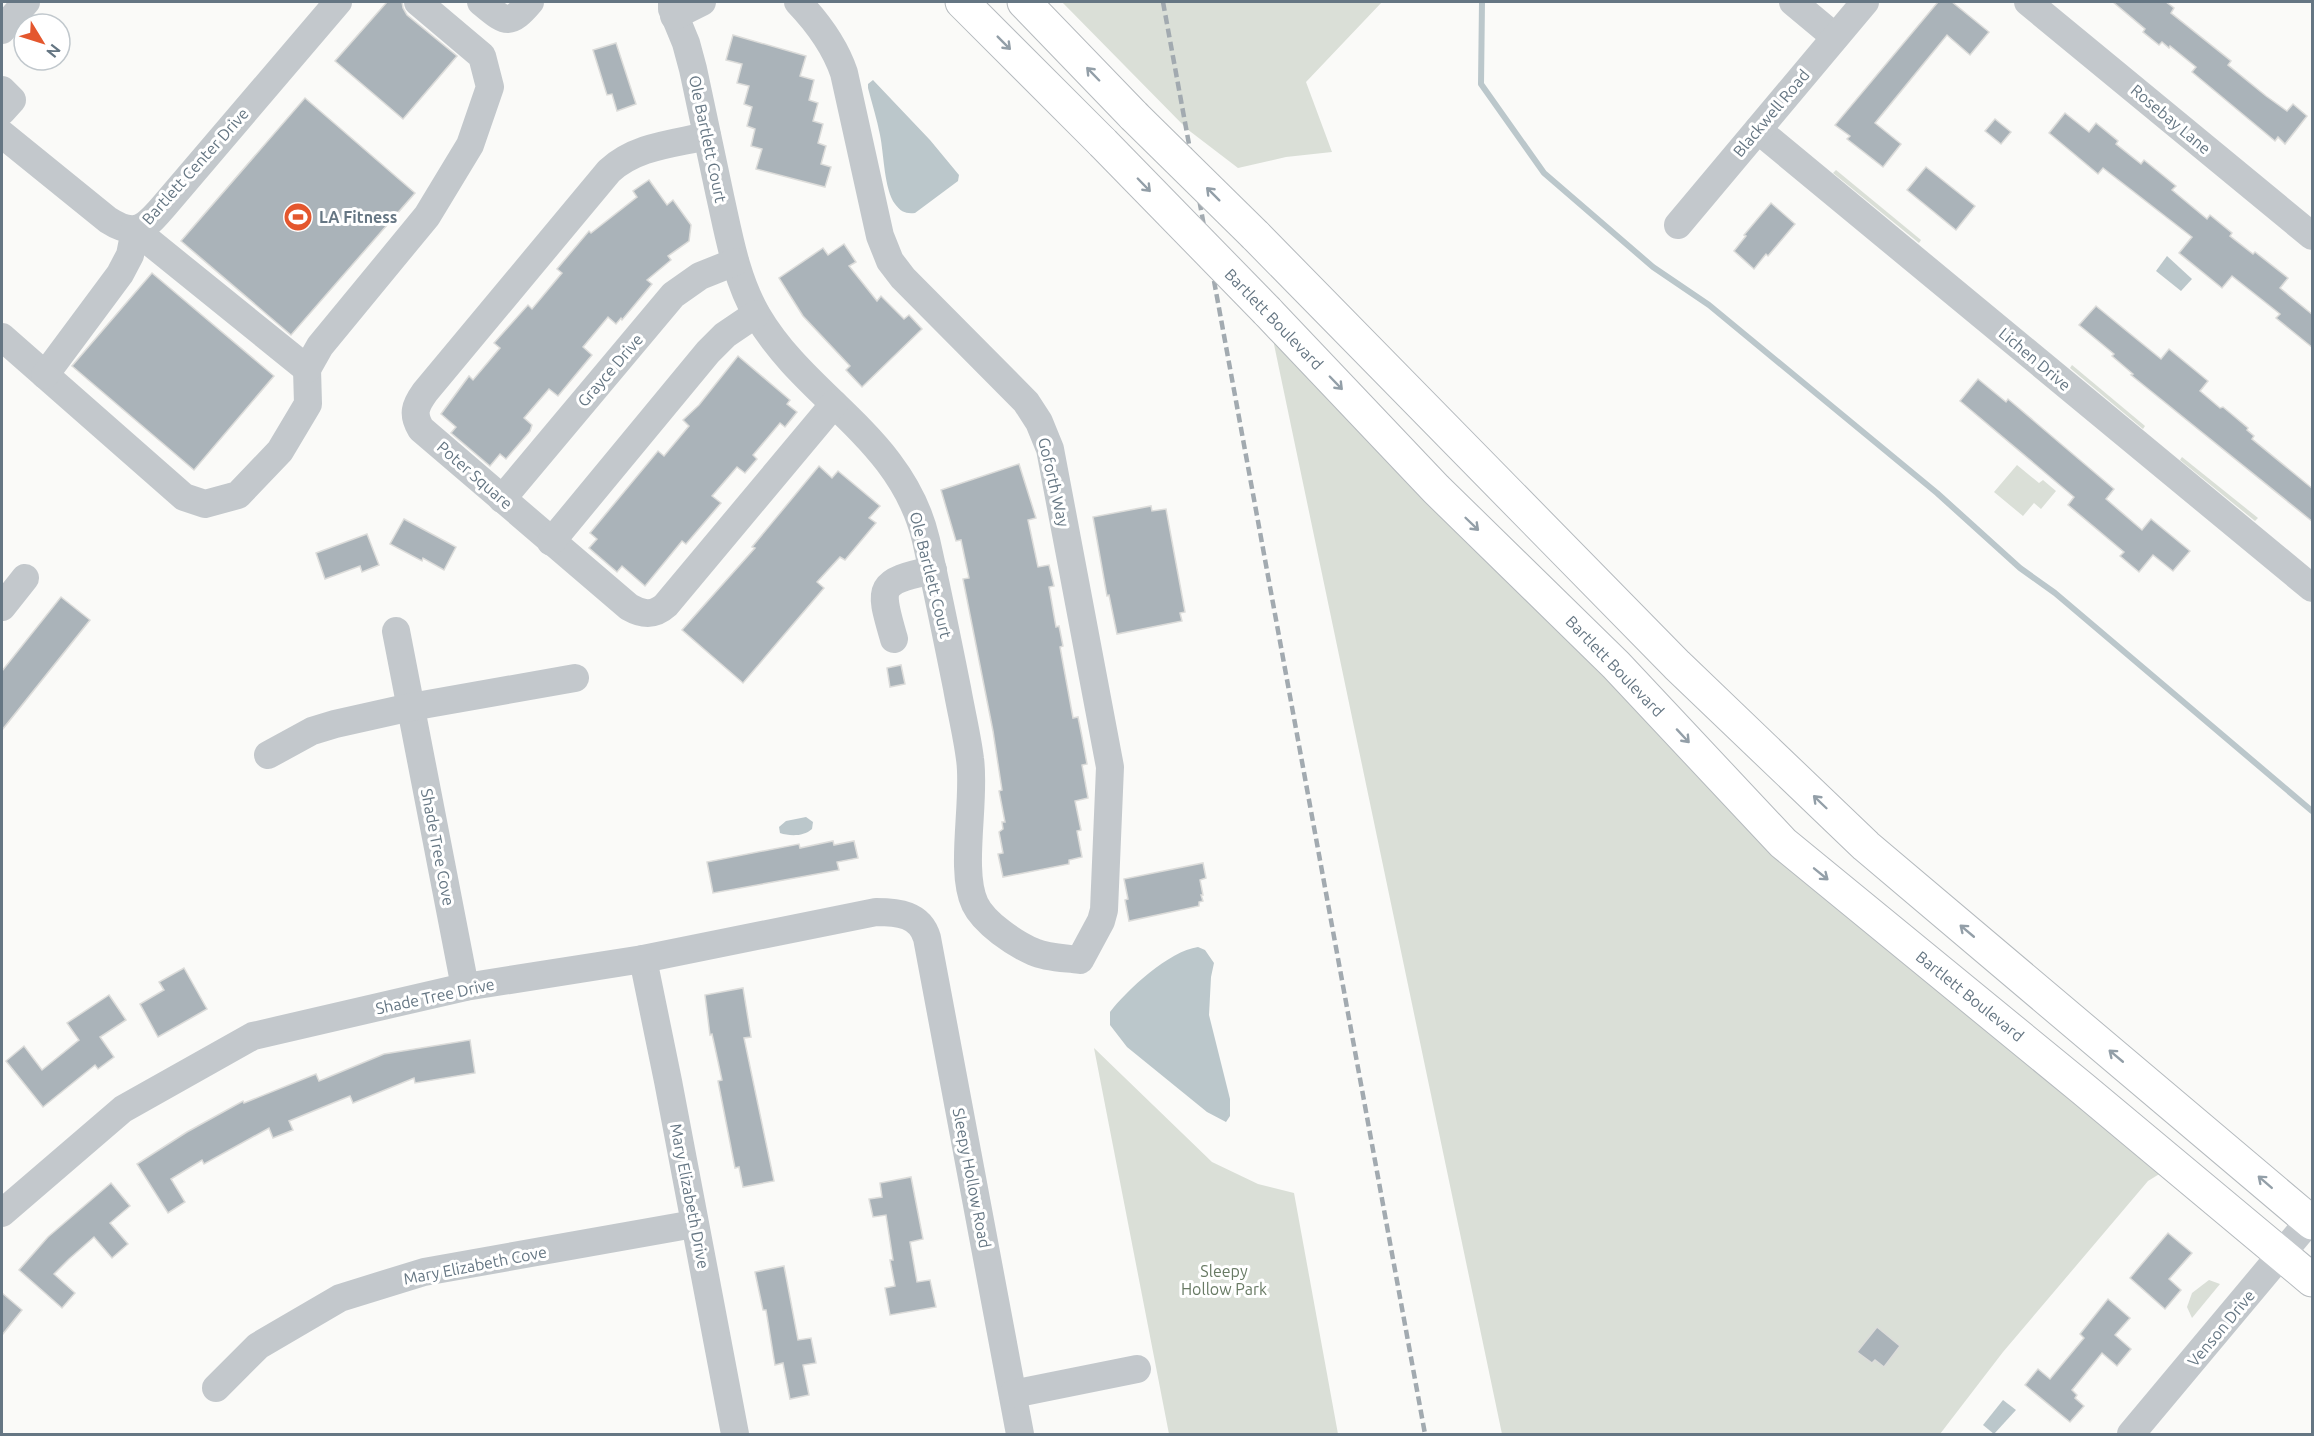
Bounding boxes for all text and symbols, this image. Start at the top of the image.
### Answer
north arrow [12,12,72,72]
one-way arrow [996,36,1011,50]
text: N [43,41,65,61]
one-way arrow [1086,66,1101,81]
street label: Blackwell Road [1729,66,1813,160]
street label: Ole Bartlett Court [686,74,730,205]
street label: Rosebay Lane [2128,80,2214,158]
street label: Bartlett Center Drive [138,104,252,228]
one-way arrow [1136,177,1151,192]
one-way arrow [1205,186,1220,201]
sports icon: LA Fitness [282,201,314,233]
place label: LA Fitness [319,208,397,226]
street label: Bartlett Boulevard [1221,265,1327,373]
street label: Lichen Drive [1995,324,2075,394]
street label: Grayce Drive [574,330,646,410]
one-way arrow [1329,376,1344,391]
street label: Goforth Way [1035,436,1073,529]
street label: Poter Square [434,438,516,512]
street label: Ole Bartlett Court [907,510,956,641]
one-way arrow [1464,516,1479,531]
street label: Bartlett Boulevard [1562,612,1668,720]
one-way arrow [1676,729,1690,744]
street label: Shade Tree Cove [418,787,458,907]
one-way arrow [1813,795,1828,810]
one-way arrow [1813,867,1828,881]
one-way arrow [1960,924,1975,938]
street label: Bartlett Boulevard [1913,947,2027,1045]
street label: Shade Tree Drive [374,975,496,1017]
one-way arrow [2109,1049,2124,1063]
street label: Sleepy Hollow Road [950,1107,994,1249]
street label: Mary Elizabeth Drive [667,1122,713,1270]
one-way arrow [2258,1175,2273,1189]
street label: Mary Elizabeth Cove [402,1242,548,1288]
park label: Sleepy Hollow Park [1181,1262,1267,1298]
street label: Venson Drive [2184,1286,2258,1370]

